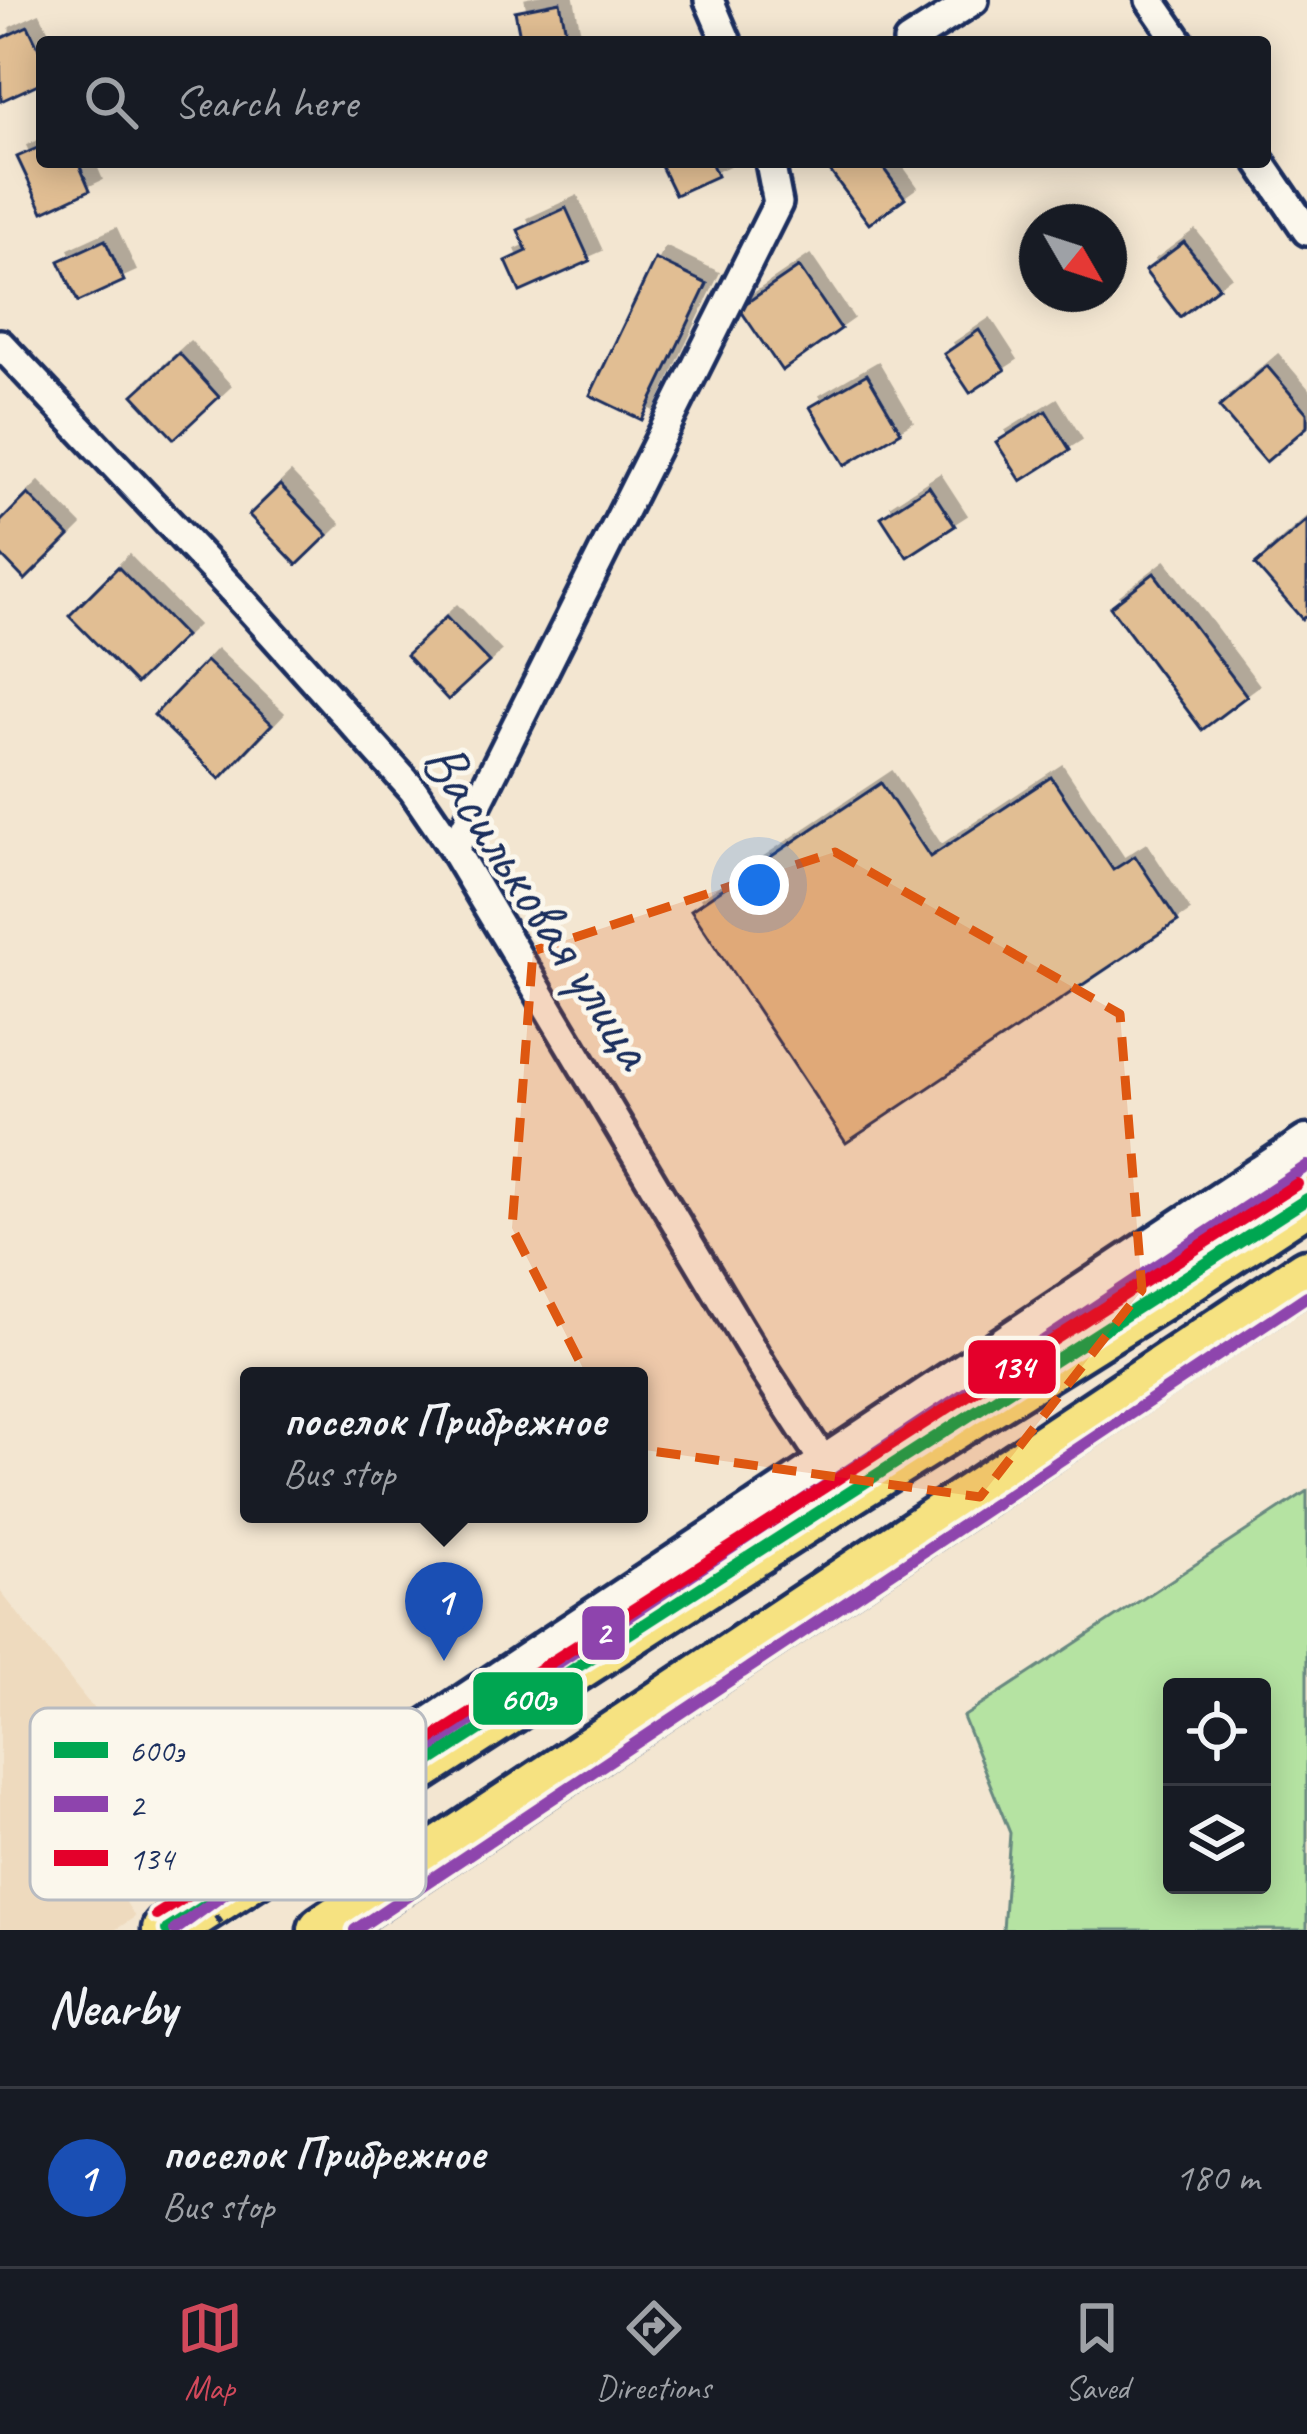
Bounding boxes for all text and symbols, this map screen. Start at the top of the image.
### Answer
search box [36,36,1271,168]
icon: search [78,69,144,135]
text: Search here [174,74,357,131]
north arrow [1019,204,1127,312]
street label: Васильковая улица [406,727,675,1085]
your location [729,855,789,915]
line badge: 134 [966,1338,1058,1396]
text: 134 [990,1346,1038,1388]
popup [240,1367,648,1523]
text: поселок Прибрежное [283,1392,605,1449]
text: Bus stop [283,1449,395,1498]
pin: 1 [405,1562,483,1661]
line badge: 2 [580,1604,627,1662]
text: 2 [596,1612,614,1654]
line badge: 600э [471,1670,585,1727]
text: 600э [500,1678,558,1720]
map controls [1163,1678,1271,1894]
button: locate [1163,1678,1271,1786]
legend [30,1708,426,1900]
text: 600э [129,1730,186,1772]
text: 2 [129,1784,147,1826]
button: layers [1163,1786,1271,1894]
text: 134 [129,1838,177,1880]
text: Nearby [48,1976,176,2040]
text: поселок Прибрежное [162,2125,484,2182]
text: 1 [78,2153,96,2202]
text: 180 m [1175,2153,1259,2202]
text: Bus stop [162,2182,274,2231]
tab: Map [177,2295,243,2409]
tab: Directions [596,2295,711,2409]
tab: Saved [1064,2295,1130,2409]

